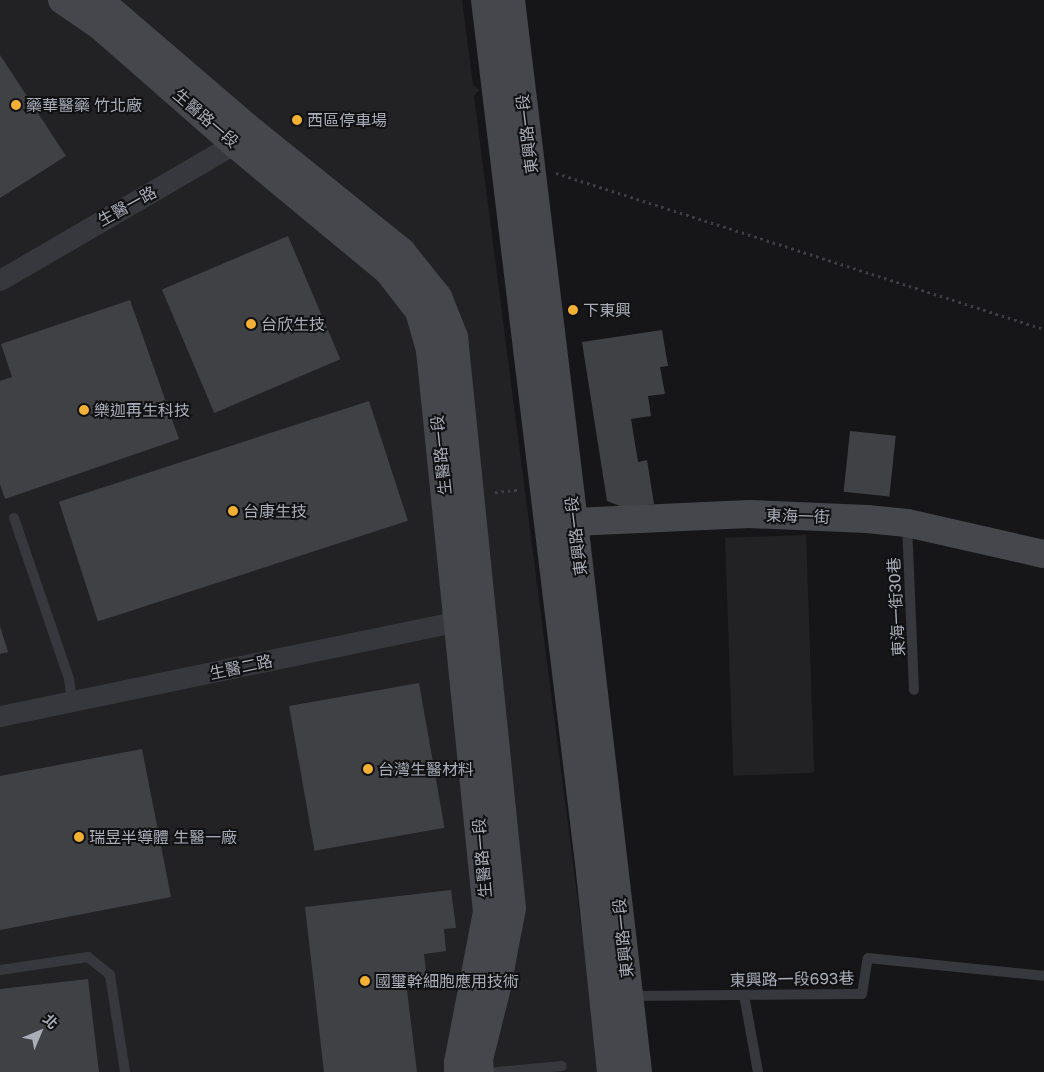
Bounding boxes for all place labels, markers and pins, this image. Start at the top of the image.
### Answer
place label: 藥華醫藥 竹北廠 [26,95,142,115]
marker: 藥華醫藥 竹北廠 [10,99,22,111]
place label: 西區停車場 [307,110,387,130]
marker: 西區停車場 [291,114,303,126]
place label: 下東興 [583,300,631,320]
marker: 下東興 [567,304,579,316]
place label: 台欣生技 [261,314,325,334]
marker: 台欣生技 [245,318,257,330]
place label: 樂迦再生科技 [94,400,190,420]
marker: 樂迦再生科技 [78,404,90,416]
place label: 台康生技 [243,501,307,521]
marker: 台康生技 [227,505,239,517]
place label: 台灣生醫材料 [378,759,474,779]
marker: 台灣生醫材料 [362,763,374,775]
place label: 瑞昱半導體 生醫一廠 [89,827,237,847]
marker: 瑞昱半導體 生醫一廠 [73,831,85,843]
place label: 國璽幹細胞應用技術 [375,971,519,991]
marker: 國璽幹細胞應用技術 [359,975,371,987]

